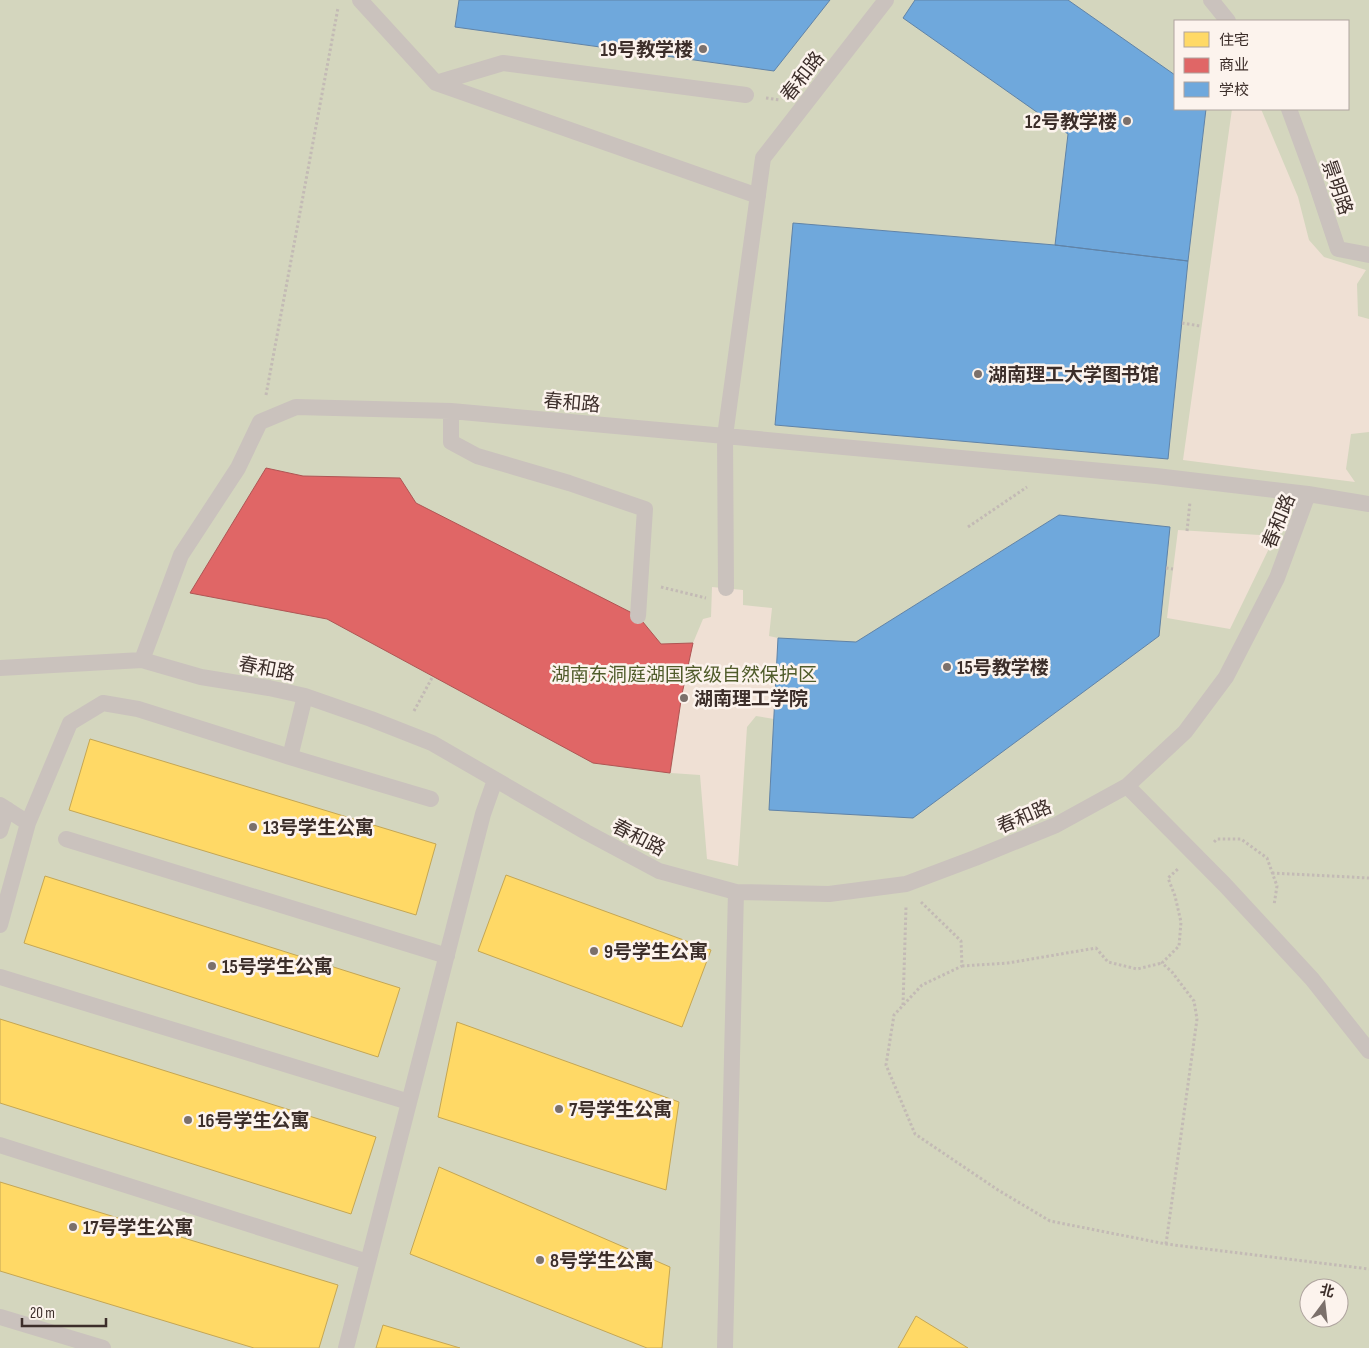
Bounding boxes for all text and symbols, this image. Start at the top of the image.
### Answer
legend [1174,20,1349,110]
text: 住宅 [1219,31,1249,50]
place label: 19号教学楼 [601,39,693,62]
marker: 19号教学楼 [697,43,709,55]
street label: 春和路 [777,47,830,106]
text: 商业 [1219,56,1249,75]
text: 学校 [1219,81,1249,100]
place label: 12号教学楼 [1025,111,1117,134]
marker: 12号教学楼 [1121,115,1133,127]
street label: 景明路 [1316,157,1357,218]
place label: 湖南理工大学图书馆 [988,364,1159,387]
marker: 湖南理工大学图书馆 [972,368,984,380]
street label: 春和路 [542,390,601,417]
street label: 春和路 [1258,491,1301,552]
street label: 春和路 [237,653,297,686]
place label: 15号教学楼 [957,657,1049,680]
marker: 15号教学楼 [941,661,953,673]
park label: 湖南东洞庭湖国家级自然保护区 [551,664,817,687]
place label: 湖南理工学院 [694,688,808,711]
marker: 湖南理工学院 [678,692,690,704]
street label: 春和路 [994,796,1055,839]
street label: 春和路 [608,815,669,862]
place label: 13号学生公寓 [263,817,374,840]
marker: 13号学生公寓 [247,821,259,833]
place label: 9号学生公寓 [604,941,708,964]
marker: 9号学生公寓 [588,945,600,957]
place label: 15号学生公寓 [222,956,333,979]
marker: 15号学生公寓 [206,960,218,972]
place label: 7号学生公寓 [569,1099,672,1122]
marker: 7号学生公寓 [553,1103,565,1115]
place label: 16号学生公寓 [198,1110,309,1133]
marker: 16号学生公寓 [182,1114,194,1126]
place label: 17号学生公寓 [83,1217,194,1240]
marker: 17号学生公寓 [67,1221,79,1233]
place label: 8号学生公寓 [550,1250,654,1273]
marker: 8号学生公寓 [534,1254,546,1266]
north arrow [1299,1278,1349,1328]
text: 北 [1318,1281,1336,1301]
scale bar [22,1296,106,1328]
text: 20 m [30,1304,55,1323]

